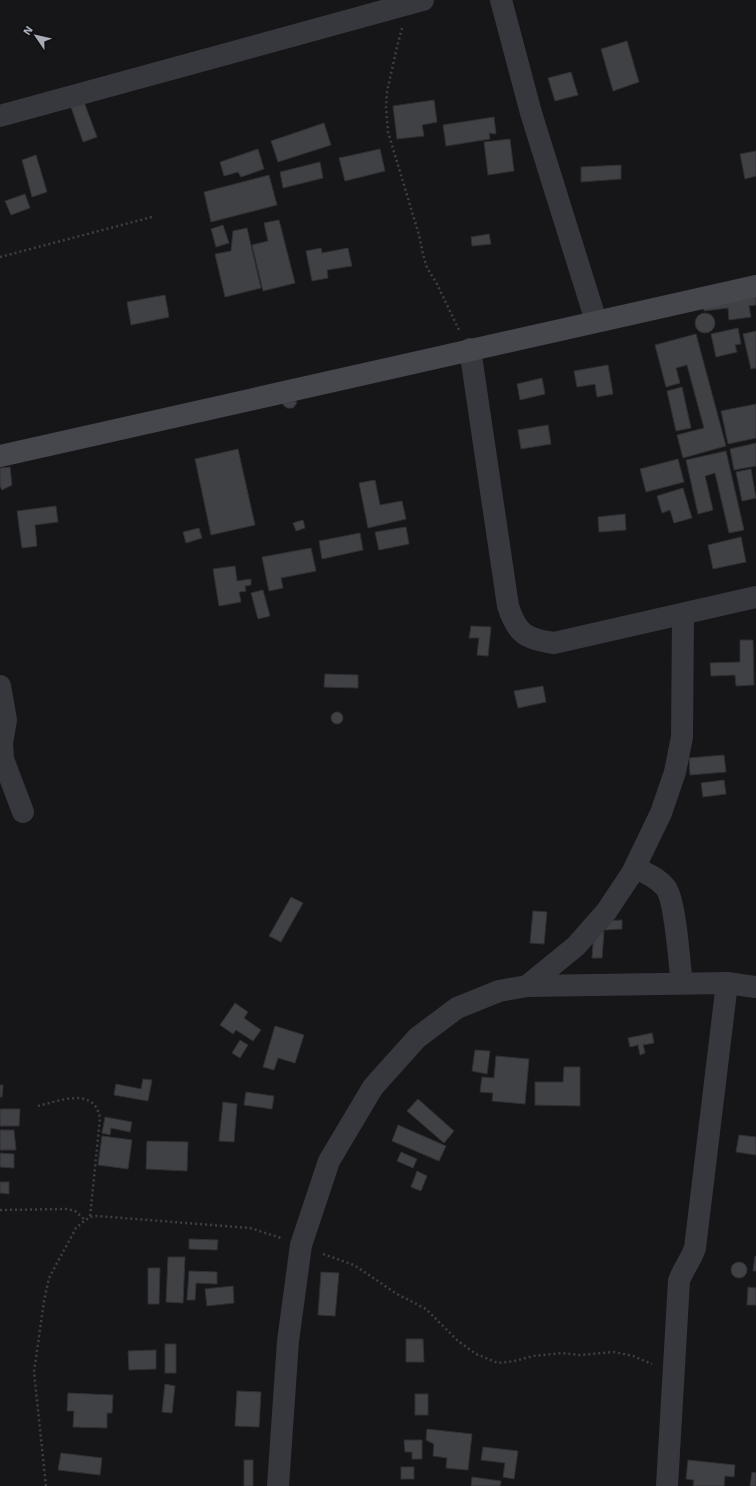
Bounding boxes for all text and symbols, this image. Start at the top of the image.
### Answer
north arrow [16,16,56,56]
text: N [20,24,36,38]

